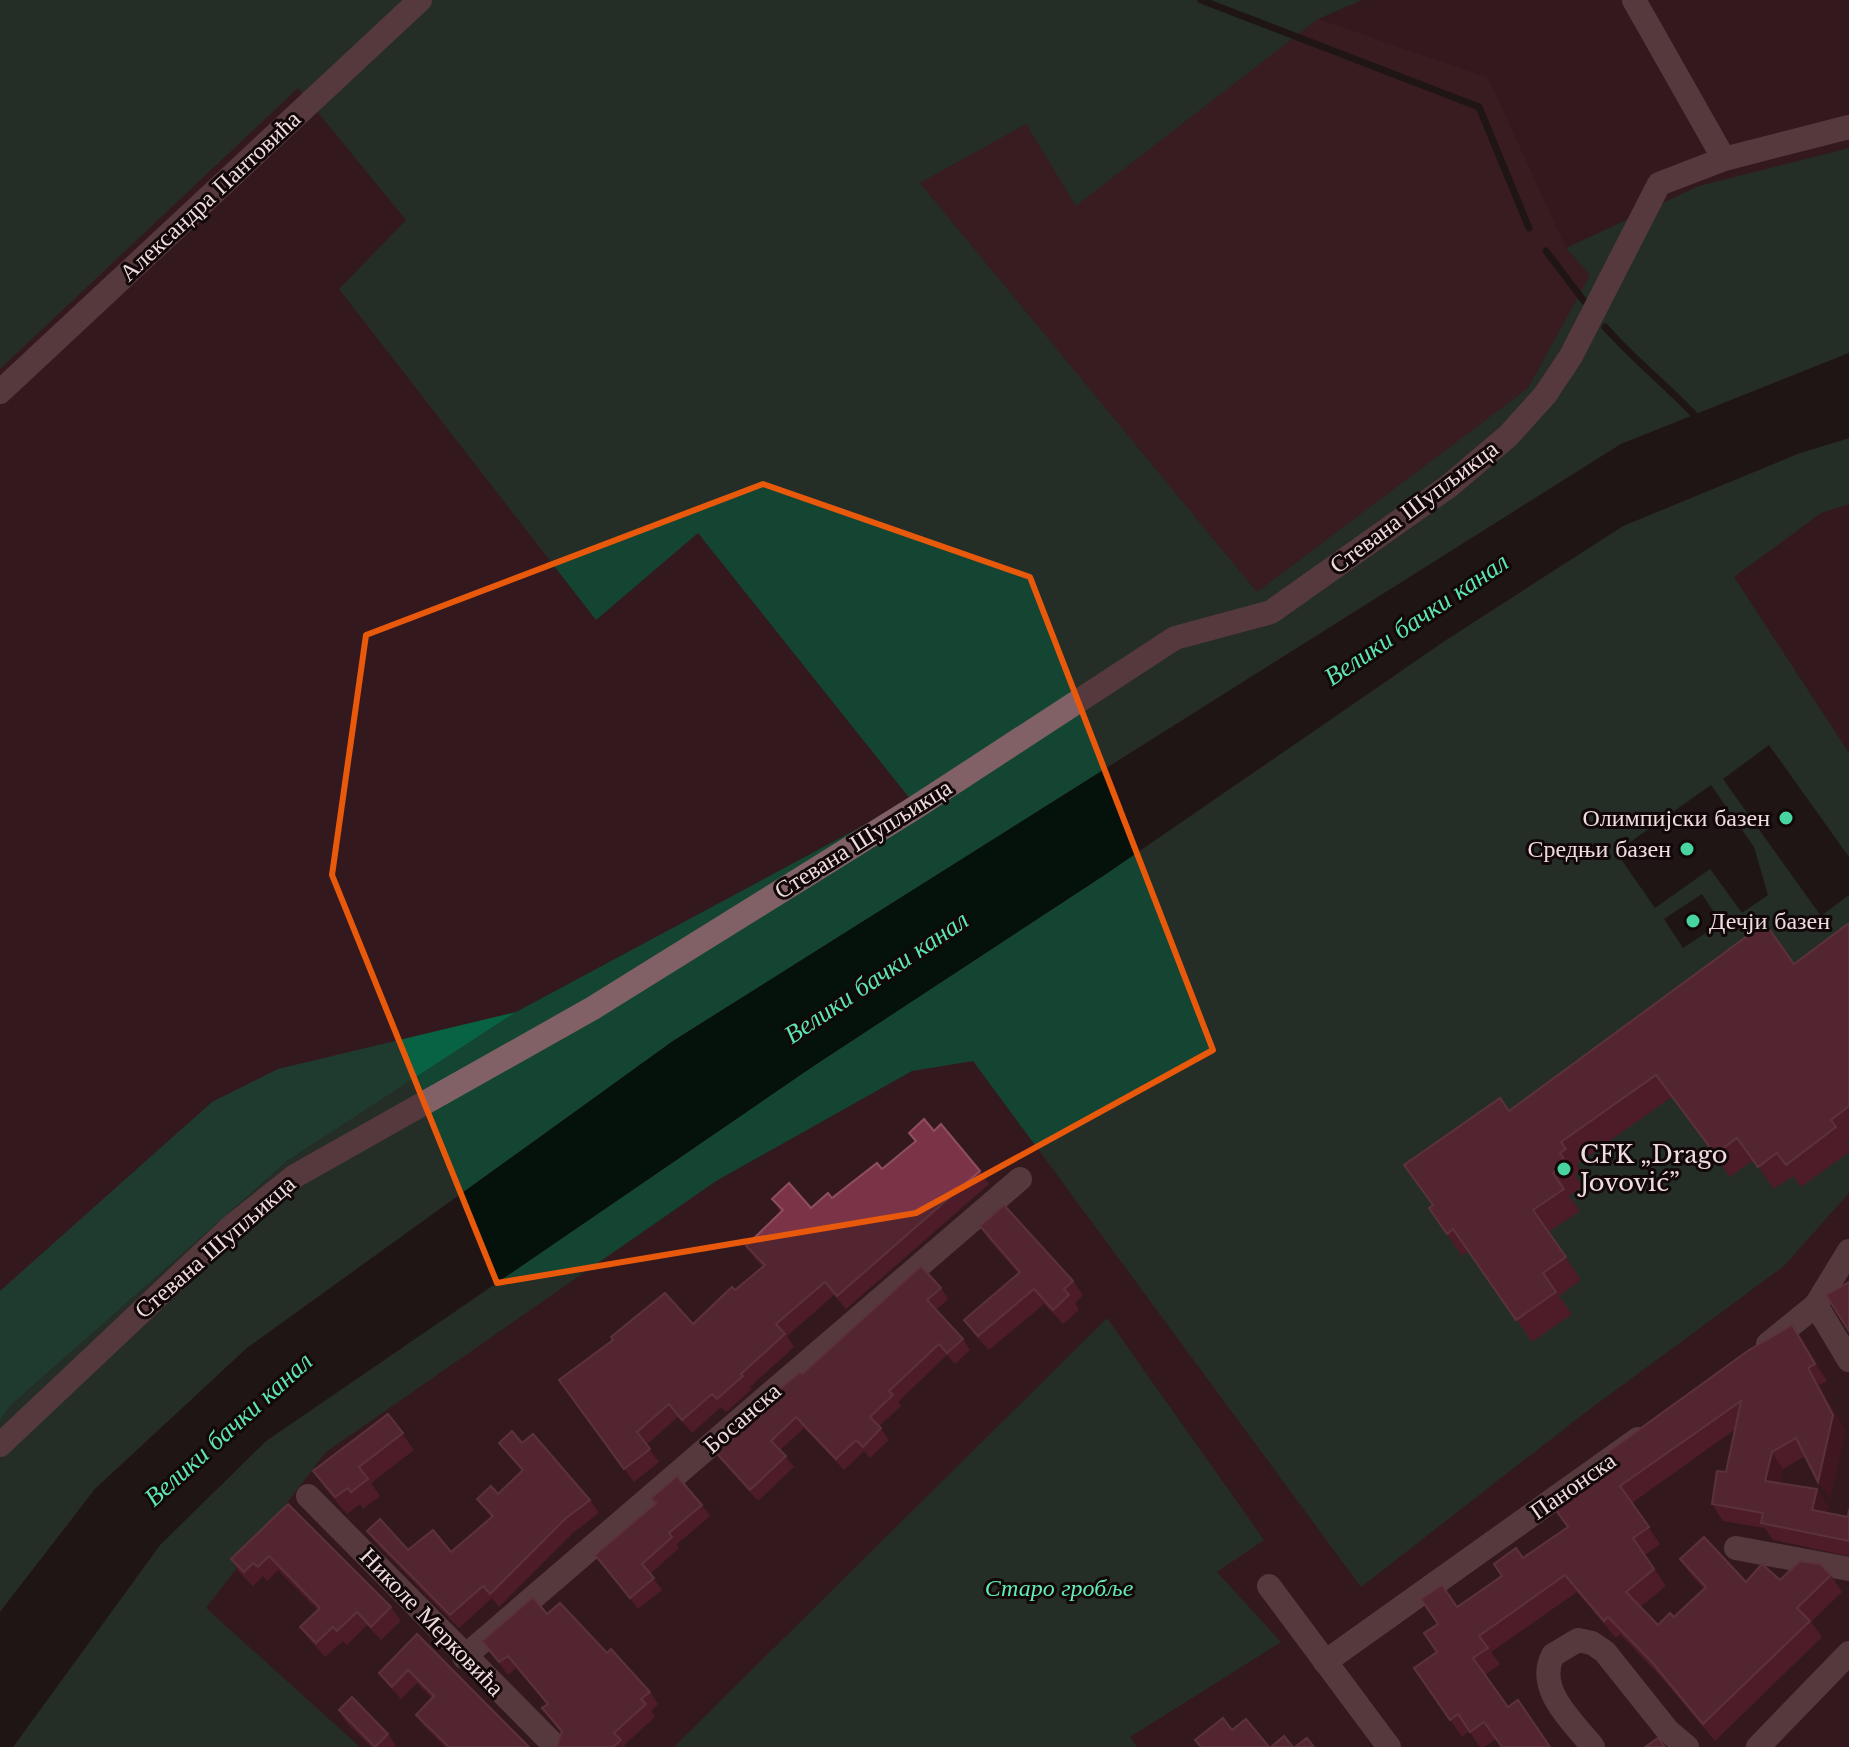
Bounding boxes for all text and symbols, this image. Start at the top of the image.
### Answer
street label: Александра Пантовића [113,104,306,287]
street label: Стевана Шупљикца [1324,434,1504,579]
water label: Велики бачки канал [1318,545,1514,693]
street label: Стевана Шупљикца [769,772,957,905]
place label: Олимпијски базен [1582,803,1770,832]
marker: Олимпијски базен [1777,809,1795,827]
place label: Средњи базен [1528,834,1671,863]
marker: Средњи базен [1678,840,1696,858]
water label: Велики бачки канал [778,903,974,1051]
place label: Дечји базен [1709,906,1830,935]
marker: Дечји базен [1684,912,1702,930]
place label: CFK „Drago Jovović” [1577,1140,1727,1197]
marker: CFK „Drago Jovović” [1555,1160,1573,1178]
street label: Стевана Шупљикца [128,1169,301,1324]
water label: Велики бачки канал [137,1345,319,1513]
street label: Босанска [697,1376,787,1459]
street label: Панонска [1524,1445,1622,1526]
street label: Николе Мерковића [354,1542,511,1702]
park label: Старо гробље [985,1573,1134,1602]

